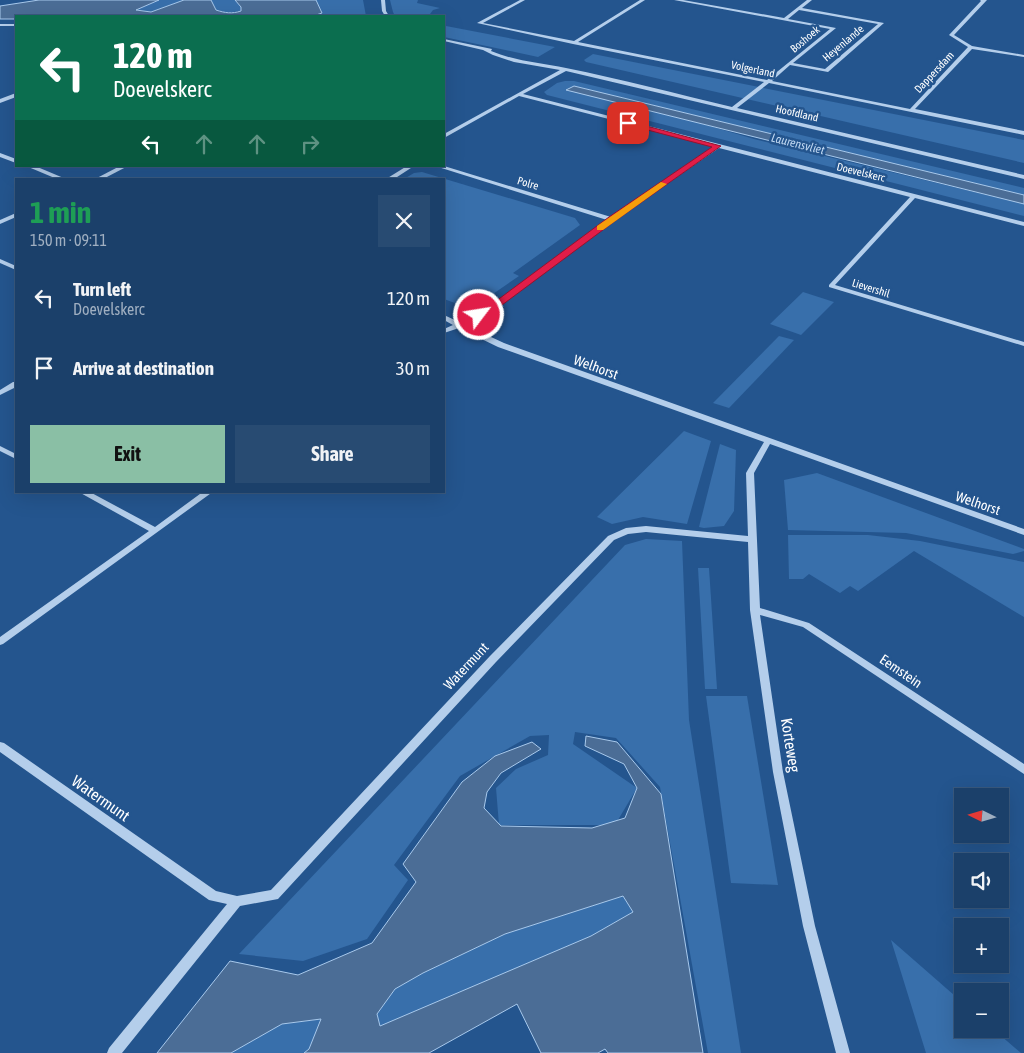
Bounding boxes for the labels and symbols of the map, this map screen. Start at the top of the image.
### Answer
street label: Heyenlande [820,22,866,64]
street label: Boshoek [788,23,822,55]
street label: Dappersdam [912,49,956,95]
street label: Volgerland [730,59,776,79]
pin [607,102,649,144]
street label: Hoofdland [774,102,820,124]
water label: Laurensvliet [770,131,827,158]
street label: Doevelskerc [836,160,887,184]
street label: Polre [516,174,540,192]
street label: Lievershil [851,277,891,299]
position arrow [452,288,504,340]
street label: Welhorst [572,352,620,382]
street label: Welhorst [954,488,1002,518]
street label: Watermunt [440,639,492,693]
street label: Eemstein [877,651,925,691]
street label: Korteweg [777,717,804,774]
street label: Watermunt [69,772,134,825]
north arrow [954,788,1009,842]

